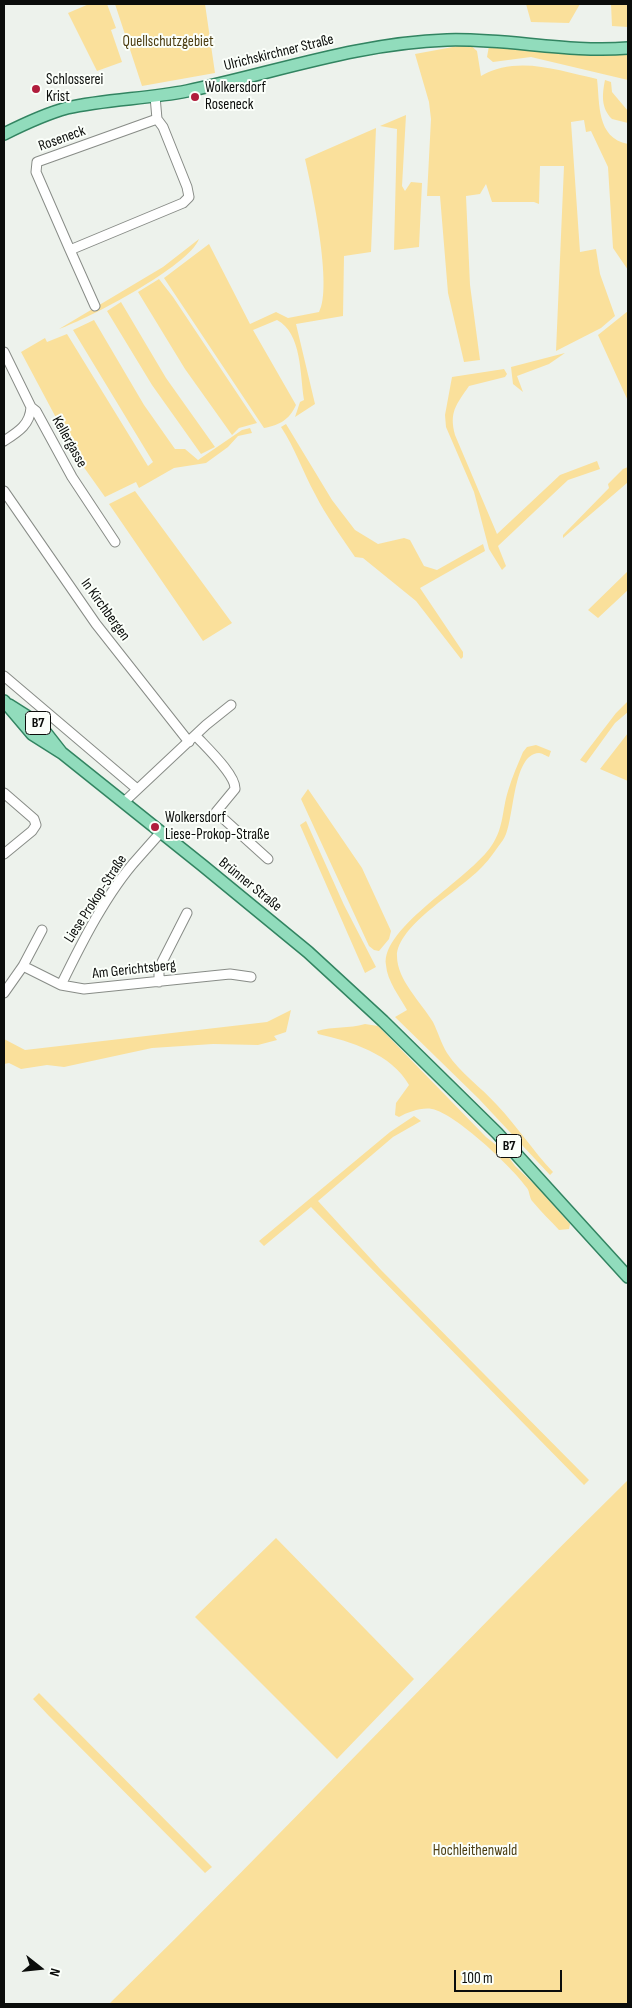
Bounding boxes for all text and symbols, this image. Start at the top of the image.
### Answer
street label: Ulrichskirchner Straße [222,31,336,75]
park label: Quellschutzgebiet [123,33,213,51]
place label: Schlosserei Krist [46,71,103,106]
place label: Wolkersdorf Roseneck [205,79,266,114]
marker: Schlosserei Krist [30,83,42,95]
marker: Wolkersdorf Roseneck [189,91,201,103]
street label: Roseneck [36,122,88,156]
street label: Kellergasse [47,413,91,471]
street label: In Kirchbergen [76,575,134,645]
road number: B7 [26,711,50,734]
place label: Wolkersdorf Liese-Prokop-Straße [165,809,269,844]
marker: Wolkersdorf Liese-Prokop-Straße [149,821,161,833]
street label: Liese Prokop-Straße [61,852,131,946]
street label: Brünner Straße [215,854,285,916]
street label: Am Gerichtsberg [91,957,177,983]
road number: B7 [496,1134,522,1158]
park label: Hochleithenwald [433,1842,517,1860]
north arrow [15,1943,65,1993]
scale bar [457,1960,564,1992]
text: N [46,1966,64,1978]
text: 100 m [462,1969,493,1988]

